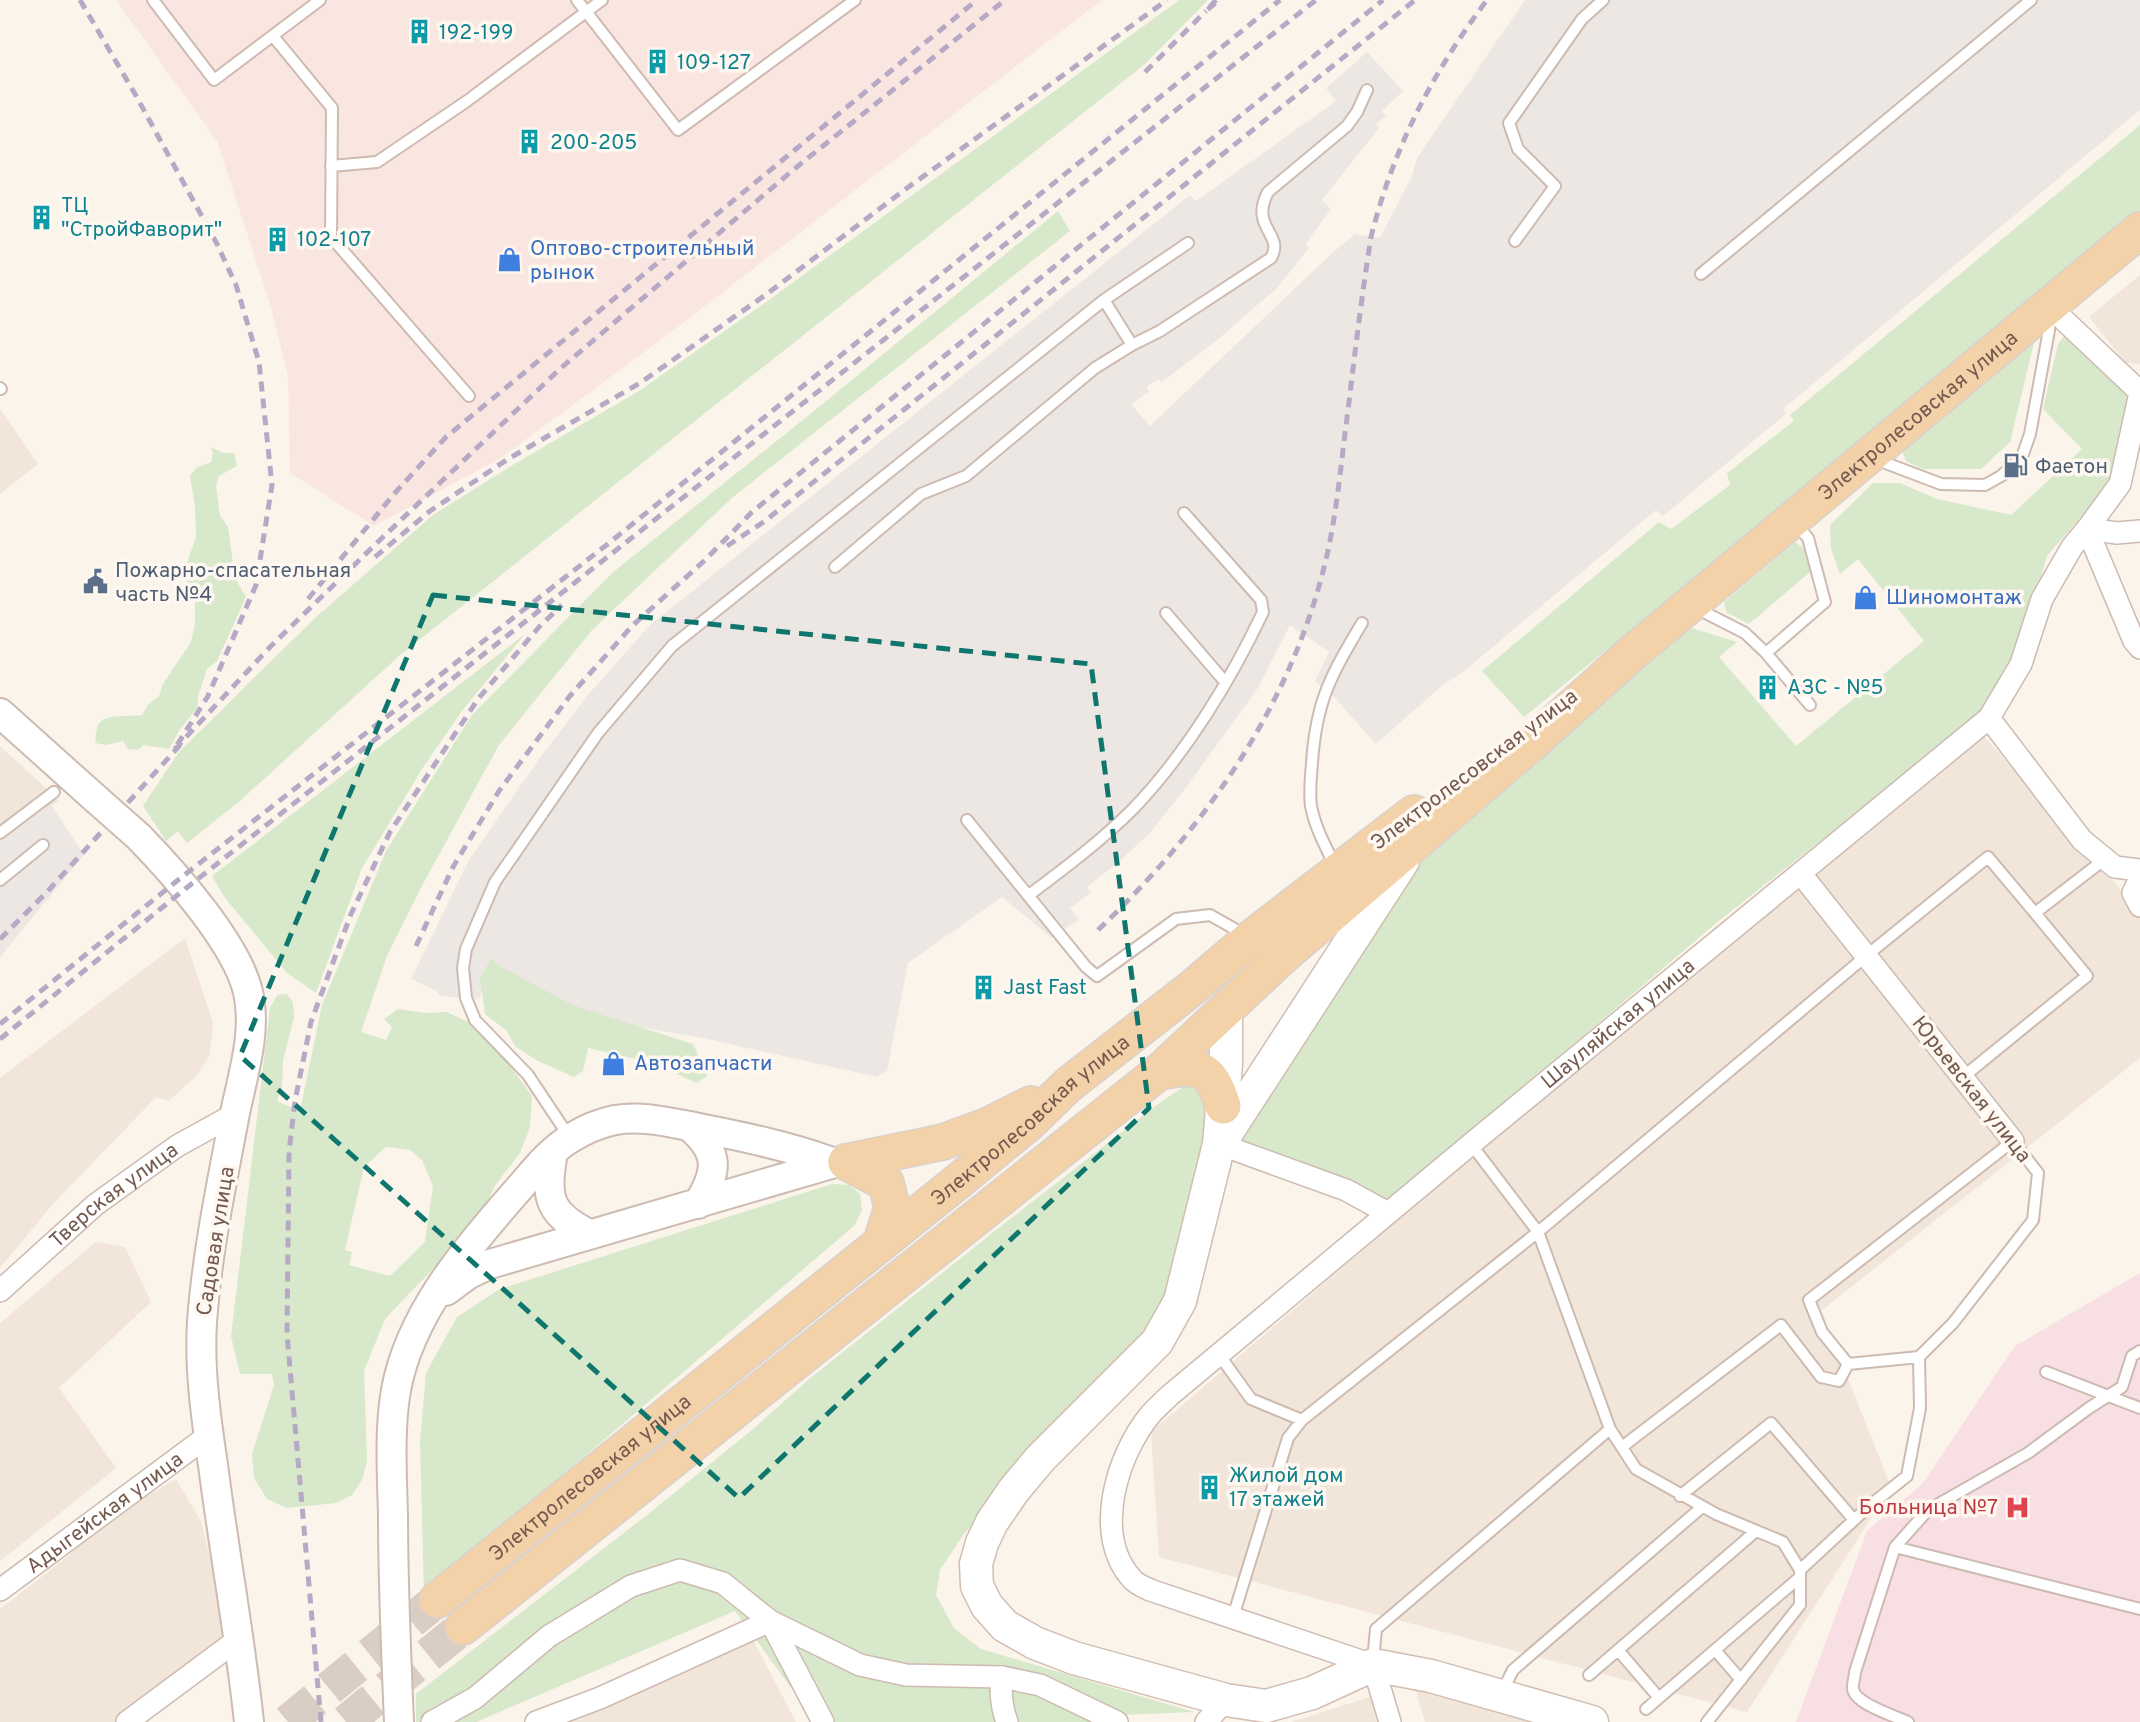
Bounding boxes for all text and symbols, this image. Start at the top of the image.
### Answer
building icon: 192-199 [405,18,433,46]
place label: 192-199 [439,20,514,47]
building icon: 109-127 [643,48,671,76]
place label: 109-127 [677,50,751,77]
building icon: 200-205 [516,128,544,156]
place label: 200-205 [550,130,637,157]
place label: ТЦ "СтройФаворит" [61,193,222,244]
building icon: ТЦ "СтройФаворит" [27,203,55,231]
building icon: 102-107 [263,225,291,253]
place label: 102-107 [297,227,371,254]
place label: Оптово-строительный рынок [530,236,754,287]
shop icon: Оптово-строительный рынок [496,246,524,274]
street label: Электролесовская улица [1813,325,2024,507]
fuel station icon: Фаетон [2001,452,2029,480]
place label: Фаетон [2035,454,2108,481]
place label: Пожарно-спасательная часть №4 [115,558,351,609]
public building icon: Пожарно-спасательная часть №4 [81,568,109,596]
shop icon: Шиномонтаж [1852,583,1880,611]
place label: Шиномонтаж [1886,585,2022,612]
building icon: АЗС - №5 [1753,673,1781,701]
place label: АЗС - №5 [1787,675,1884,702]
street label: Электролесовская улица [1366,684,1584,857]
street label: Шауляйская улица [1536,953,1701,1096]
building icon: Jast Fast [969,973,997,1001]
place label: Jast Fast [1003,975,1087,1002]
street label: Юрьевская улица [1905,1011,2037,1169]
street label: Электролесовская улица [926,1030,1136,1213]
shop icon: Автозапчасти [600,1049,628,1077]
place label: Автозапчасти [634,1051,772,1078]
street label: Тверская улица [44,1137,184,1255]
street label: Садовая улица [191,1165,242,1318]
street label: Электролесовская улица [484,1389,697,1568]
street label: Адыгейская улица [22,1447,189,1581]
place label: Жилой дом 17 этажей [1229,1463,1343,1514]
building icon: Жилой дом 17 этажей [1195,1473,1223,1501]
hospital icon: Больница №7 [2004,1493,2032,1521]
place label: Больница №7 [1859,1495,1998,1522]

